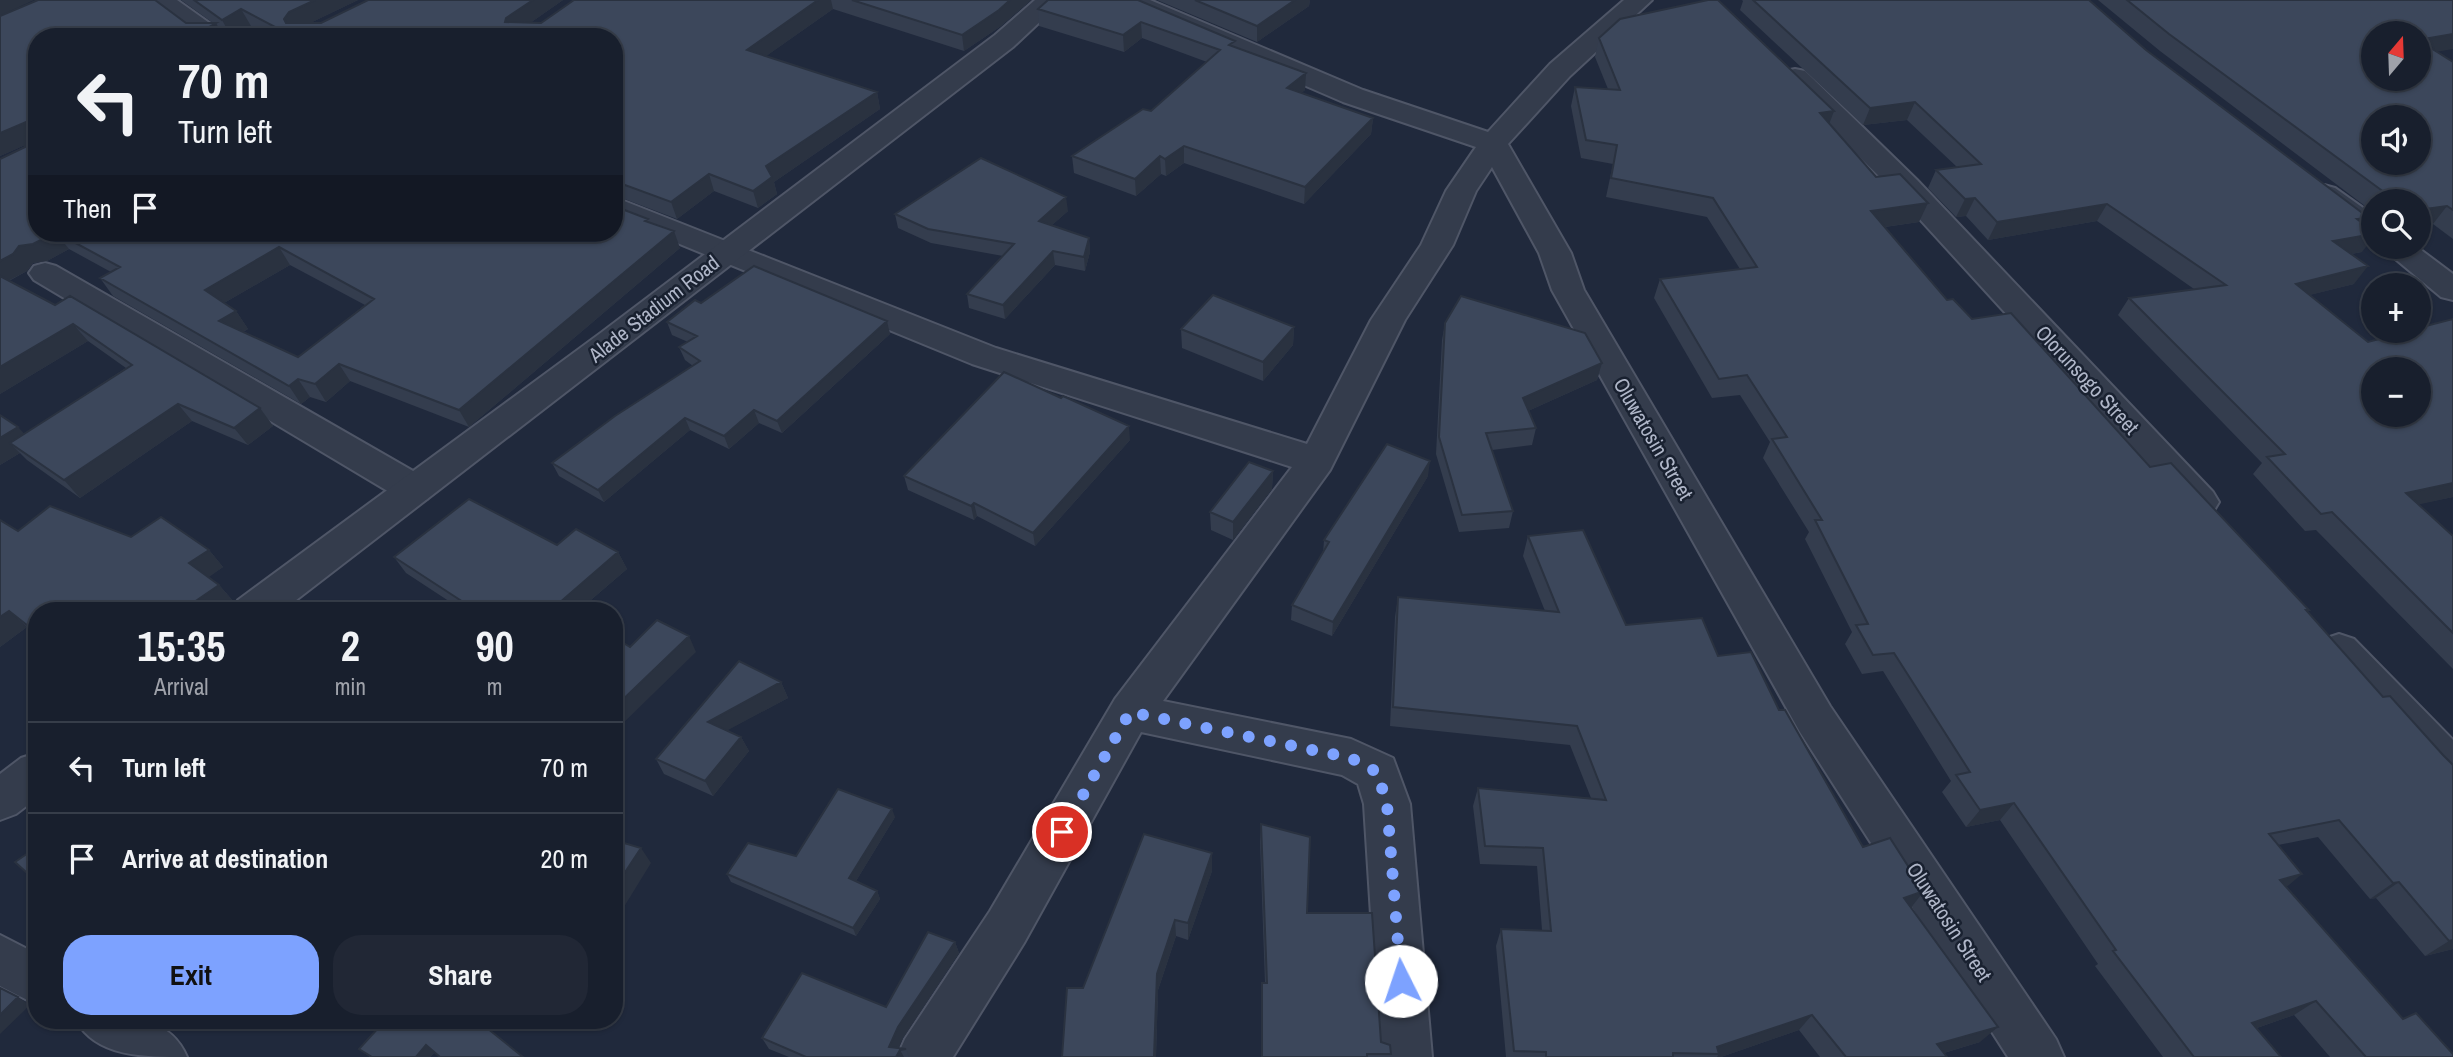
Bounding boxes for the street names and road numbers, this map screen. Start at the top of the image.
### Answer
street label: Alade Stadium Road [581,248,725,370]
street label: Olorunsogo Street [2029,319,2146,441]
street label: Oluwatosin Street [1607,372,1700,505]
street label: Oluwatosin Street [1900,856,1999,987]

